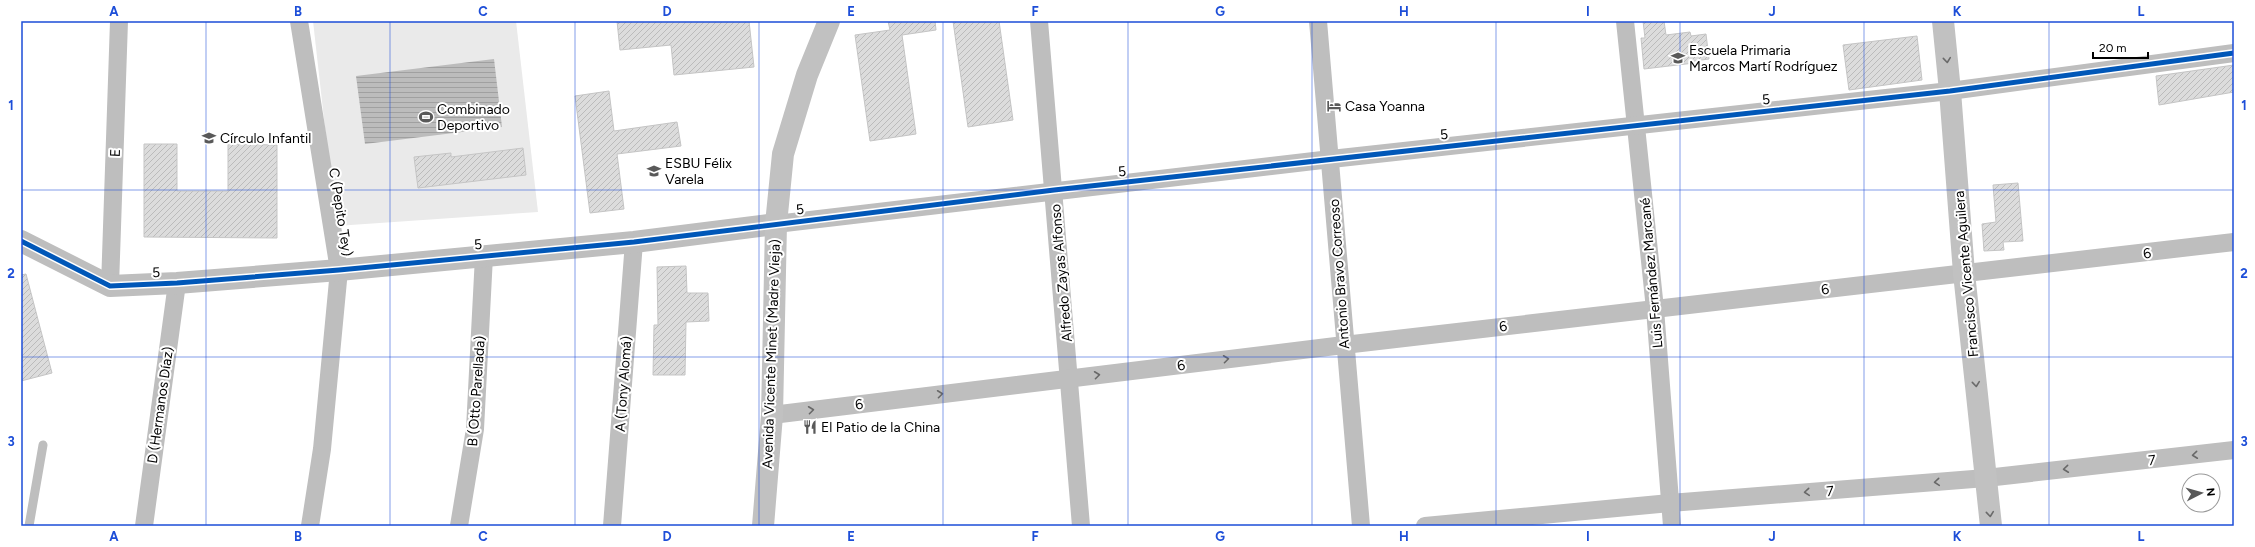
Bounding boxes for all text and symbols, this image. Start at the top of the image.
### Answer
text: A [109,4,119,19]
text: B [294,4,302,19]
text: C [478,4,488,19]
text: D [662,4,672,19]
text: E [847,4,855,19]
text: F [1031,4,1039,19]
text: G [1215,4,1225,19]
text: H [1399,4,1409,19]
text: I [1586,4,1590,19]
text: J [1768,4,1776,19]
text: K [1953,4,1962,19]
text: L [2138,4,2145,19]
scale bar [2093,34,2148,60]
text: 20 m [2099,41,2127,55]
place label: Escuela Primaria Marcos Martí Rodríguez [1689,42,1838,75]
school or university icon: Escuela Primaria Marcos Martí Rodríguez [1670,50,1686,66]
one-way arrow [1942,57,1951,63]
street label: 5 [1761,91,1771,108]
text: 1 [8,98,14,113]
hotel icon: Casa Yoanna [1326,98,1342,114]
place label: Casa Yoanna [1345,98,1425,115]
text: 1 [2241,98,2247,113]
place label: Combinado Deportivo [437,101,510,134]
sports icon: Combinado Deportivo [418,109,434,125]
street label: 5 [1439,126,1449,143]
school or university icon: Círculo Infantil [201,130,217,146]
place label: Círculo Infantil [220,130,311,147]
street label: E [107,149,124,157]
place label: ESBU Félix Varela [665,155,732,188]
school or university icon: ESBU Félix Varela [646,163,662,179]
street label: 5 [1117,163,1127,180]
street label: C (Pepito Tey) [325,167,356,257]
street label: Francisco Vicente Aguilera [1951,190,1982,358]
street label: Luis Fernández Marcané [1636,197,1667,349]
street label: Antonio Bravo Correoso [1326,198,1353,350]
street label: 5 [795,201,805,218]
street label: Alfredo Zayas Alfonso [1047,203,1076,343]
street label: 5 [473,236,483,253]
street label: Avenida Vicente Minet (Madre Vieja) [759,239,784,469]
street label: 6 [2142,245,2152,262]
street label: 5 [152,264,160,281]
text: 2 [7,266,15,281]
text: 2 [2240,266,2248,281]
street label: 6 [1820,281,1830,298]
street label: 6 [1498,318,1508,335]
street label: B (Otto Parellada) [464,335,489,447]
street label: A (Tony Alomá) [612,335,635,433]
street label: D (Hermanos Díaz) [144,346,177,465]
one-way arrow [1223,355,1229,364]
street label: 6 [1176,357,1186,374]
one-way arrow [1094,371,1100,380]
one-way arrow [1972,381,1981,387]
one-way arrow [937,390,943,399]
street label: 6 [854,396,864,413]
one-way arrow [808,406,814,415]
restaurant icon: El Patio de la China [802,419,818,435]
place label: El Patio de la China [821,419,940,436]
text: 3 [7,434,15,449]
text: 3 [2240,434,2248,449]
one-way arrow [2192,450,2198,459]
street label: 7 [2147,452,2157,469]
one-way arrow [2063,464,2069,473]
north arrow [2181,473,2221,513]
one-way arrow [1934,478,1940,487]
street label: 7 [1826,483,1835,500]
text: N [2204,487,2217,497]
one-way arrow [1804,488,1810,497]
one-way arrow [1985,511,1994,517]
text: A [109,529,119,544]
text: B [294,529,302,544]
text: C [478,529,488,544]
text: D [662,529,672,544]
text: E [847,529,855,544]
text: F [1031,529,1039,544]
text: G [1215,529,1225,544]
text: H [1399,529,1409,544]
text: I [1586,529,1590,544]
text: J [1768,529,1776,544]
text: K [1953,529,1962,544]
text: L [2138,529,2145,544]

